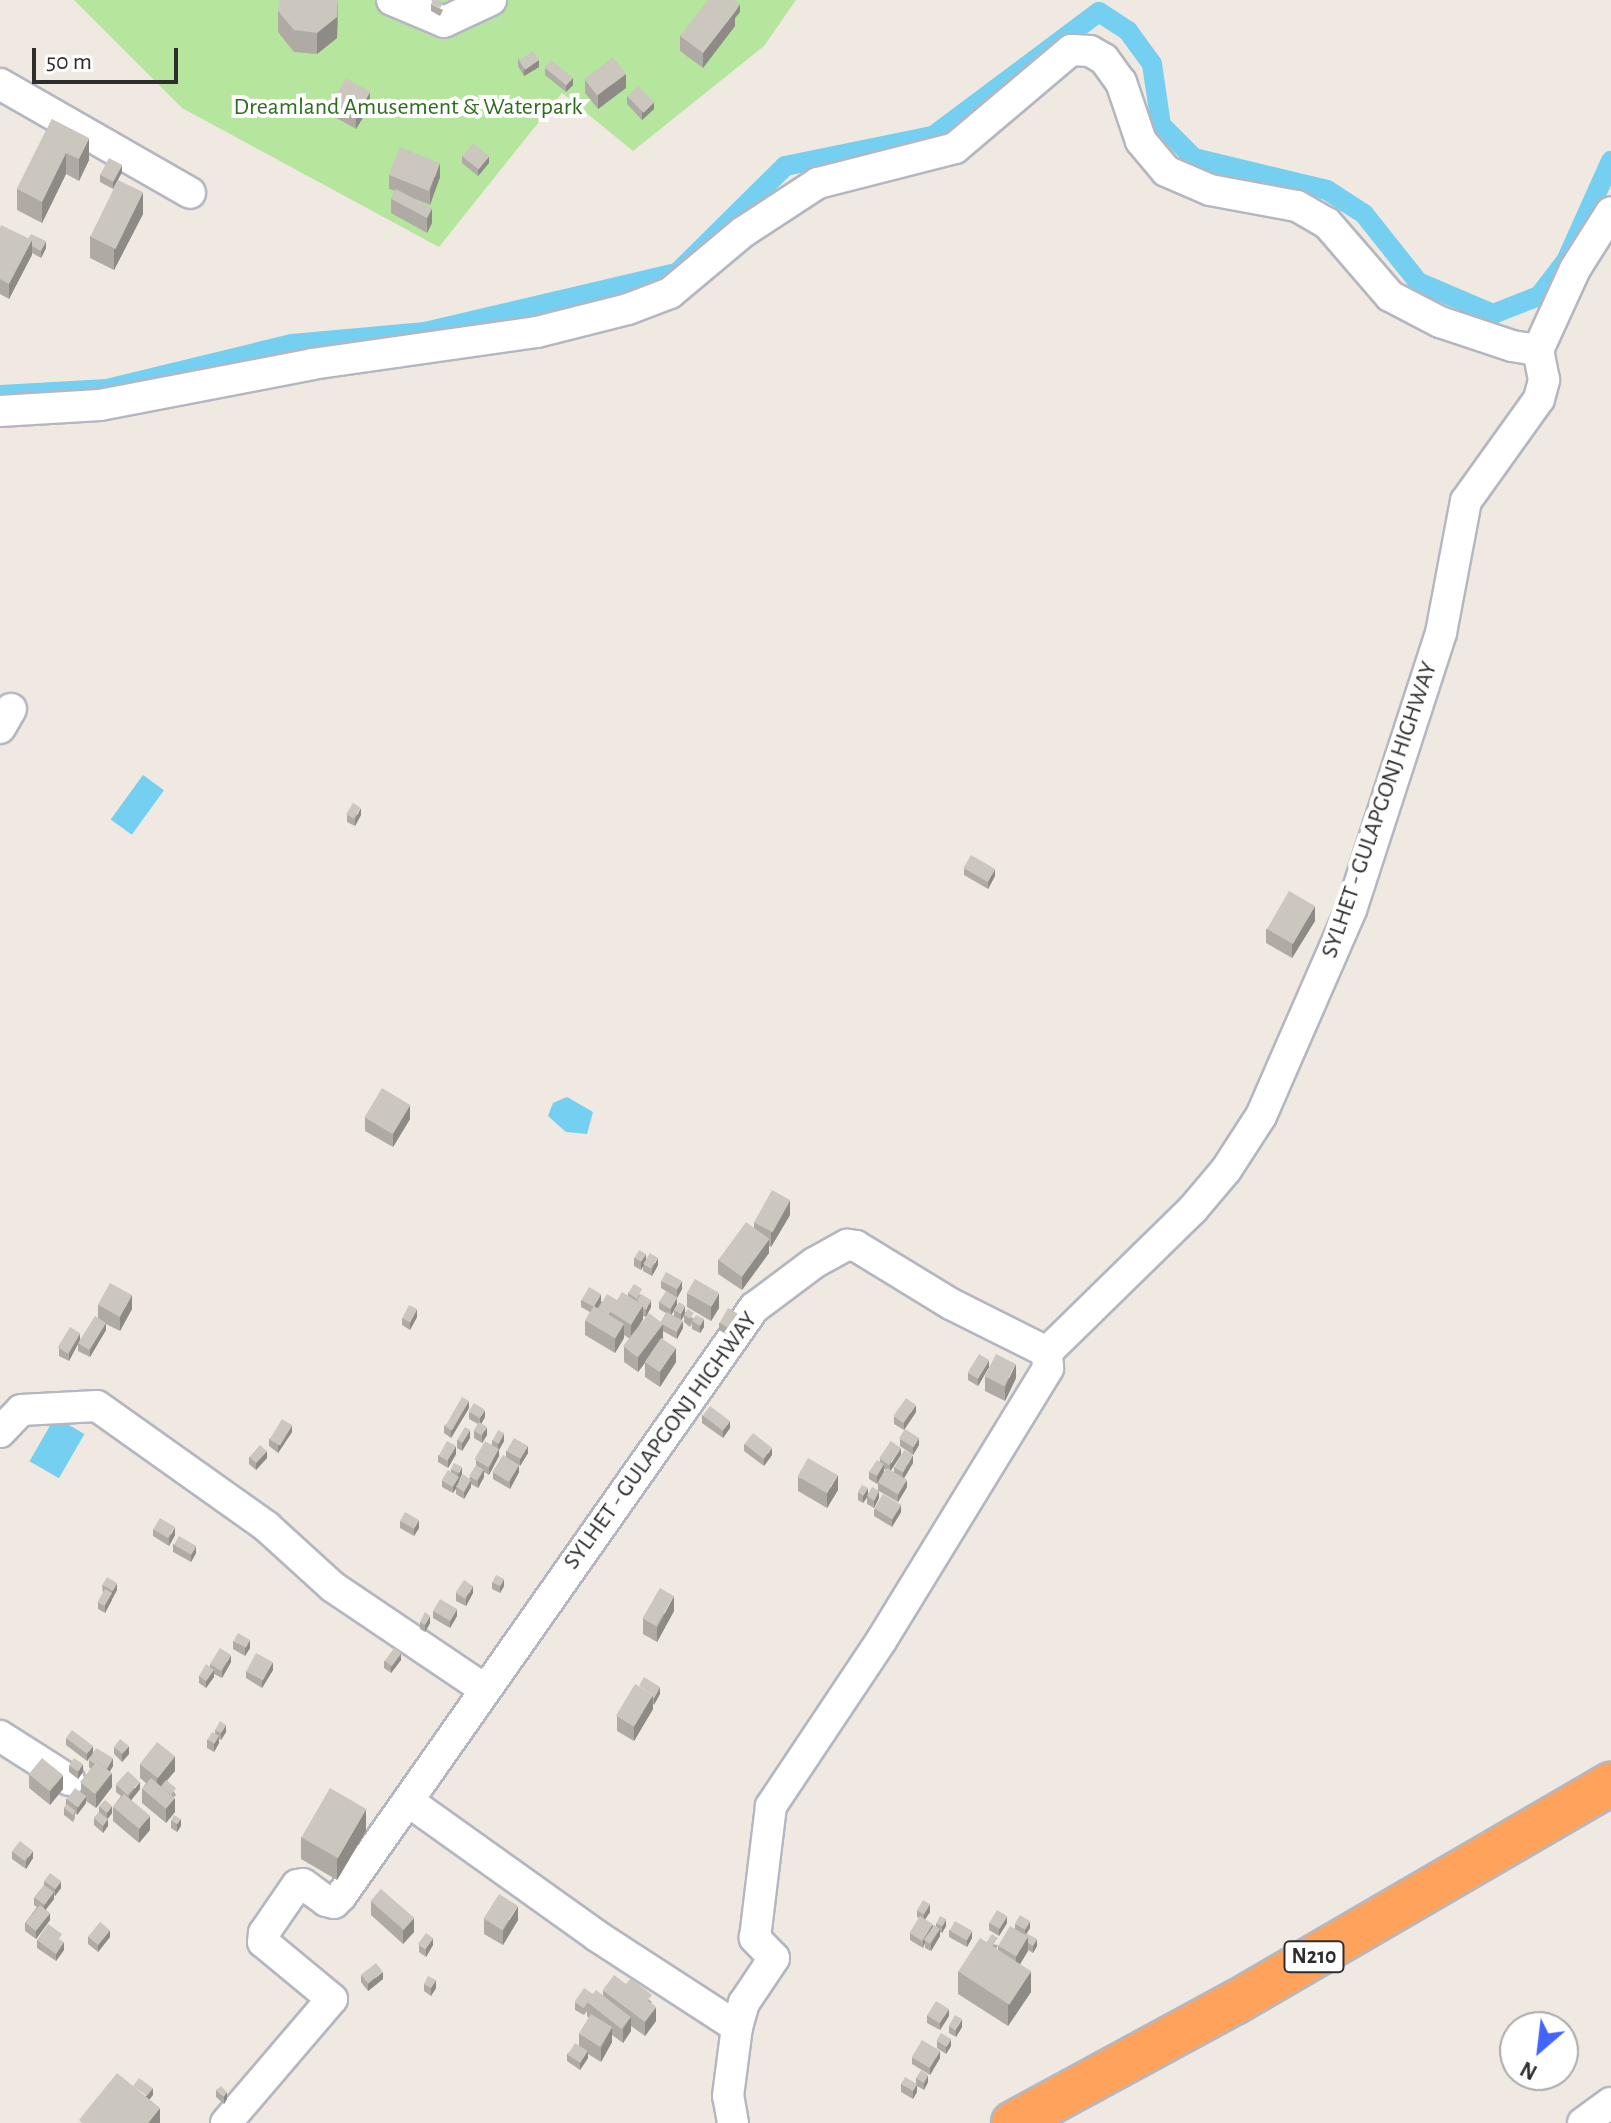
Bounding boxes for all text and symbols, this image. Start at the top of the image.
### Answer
scale bar [36,32,182,82]
text: 50 m [46,50,92,74]
park label: Dreamland Amusement & Waterpark [234,94,582,122]
street label: SYLHET - GULAPGONJ HIGHWAY [1316,658,1444,962]
street label: SYLHET - GULAPGONJ HIGHWAY [558,1307,764,1575]
road number: N210 [1282,1939,1346,1975]
north arrow [1499,2011,1579,2091]
text: N [1517,2057,1541,2084]

